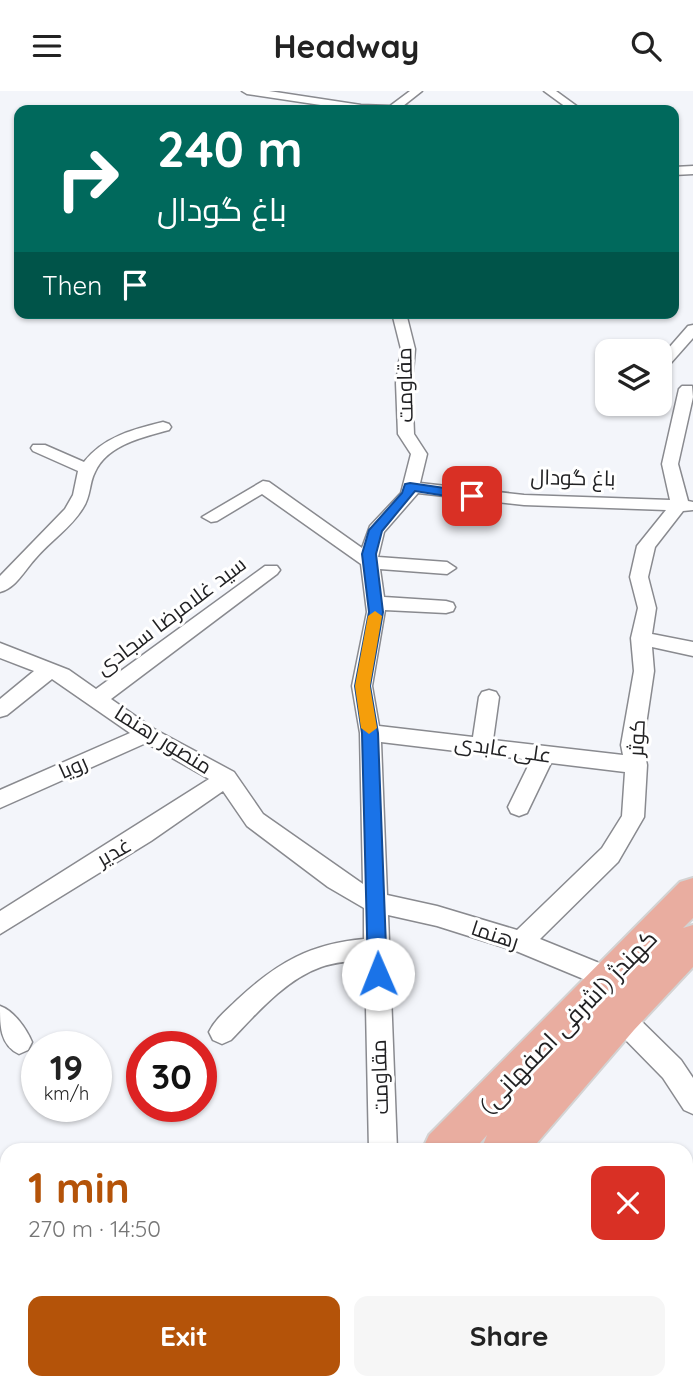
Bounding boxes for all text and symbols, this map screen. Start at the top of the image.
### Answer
text: Headway [274,26,419,66]
icon: menu [28,27,66,65]
icon: search [627,27,665,65]
text: 240 m [157,118,303,179]
icon: right [42,133,133,224]
text: باغ گودال [157,189,287,229]
icon: arrive [116,266,154,304]
text: Then [42,269,102,302]
map controls [595,339,672,416]
button: layers [595,339,672,416]
street label: مقاومت [390,347,418,423]
street label: باغ گودال [530,463,616,493]
pin [442,466,502,526]
icon: arrive [453,477,491,515]
street label: سید غلامرضا سجادی [90,550,251,681]
street label: منصور رهنما [110,699,217,779]
street label: کوثر [622,719,650,758]
street label: علی عابدی [453,728,553,769]
street label: رویا [54,748,91,784]
street label: غدیر [91,831,135,872]
street label: رهنما [468,914,523,954]
street label: کهندژ (اشرفی اصفهانی) [472,923,663,1120]
position arrow [341,937,415,1011]
speed limit sign: 30 [126,1031,217,1122]
street label: مقاومت [365,1039,393,1115]
text: 19 [50,1045,83,1089]
text: km/h [44,1082,89,1105]
text: 1 min [28,1161,130,1214]
button: close [591,1166,665,1240]
text: 270 m · 14:50 [28,1214,161,1243]
button: Exit [28,1296,340,1376]
button: Share [354,1296,665,1376]

